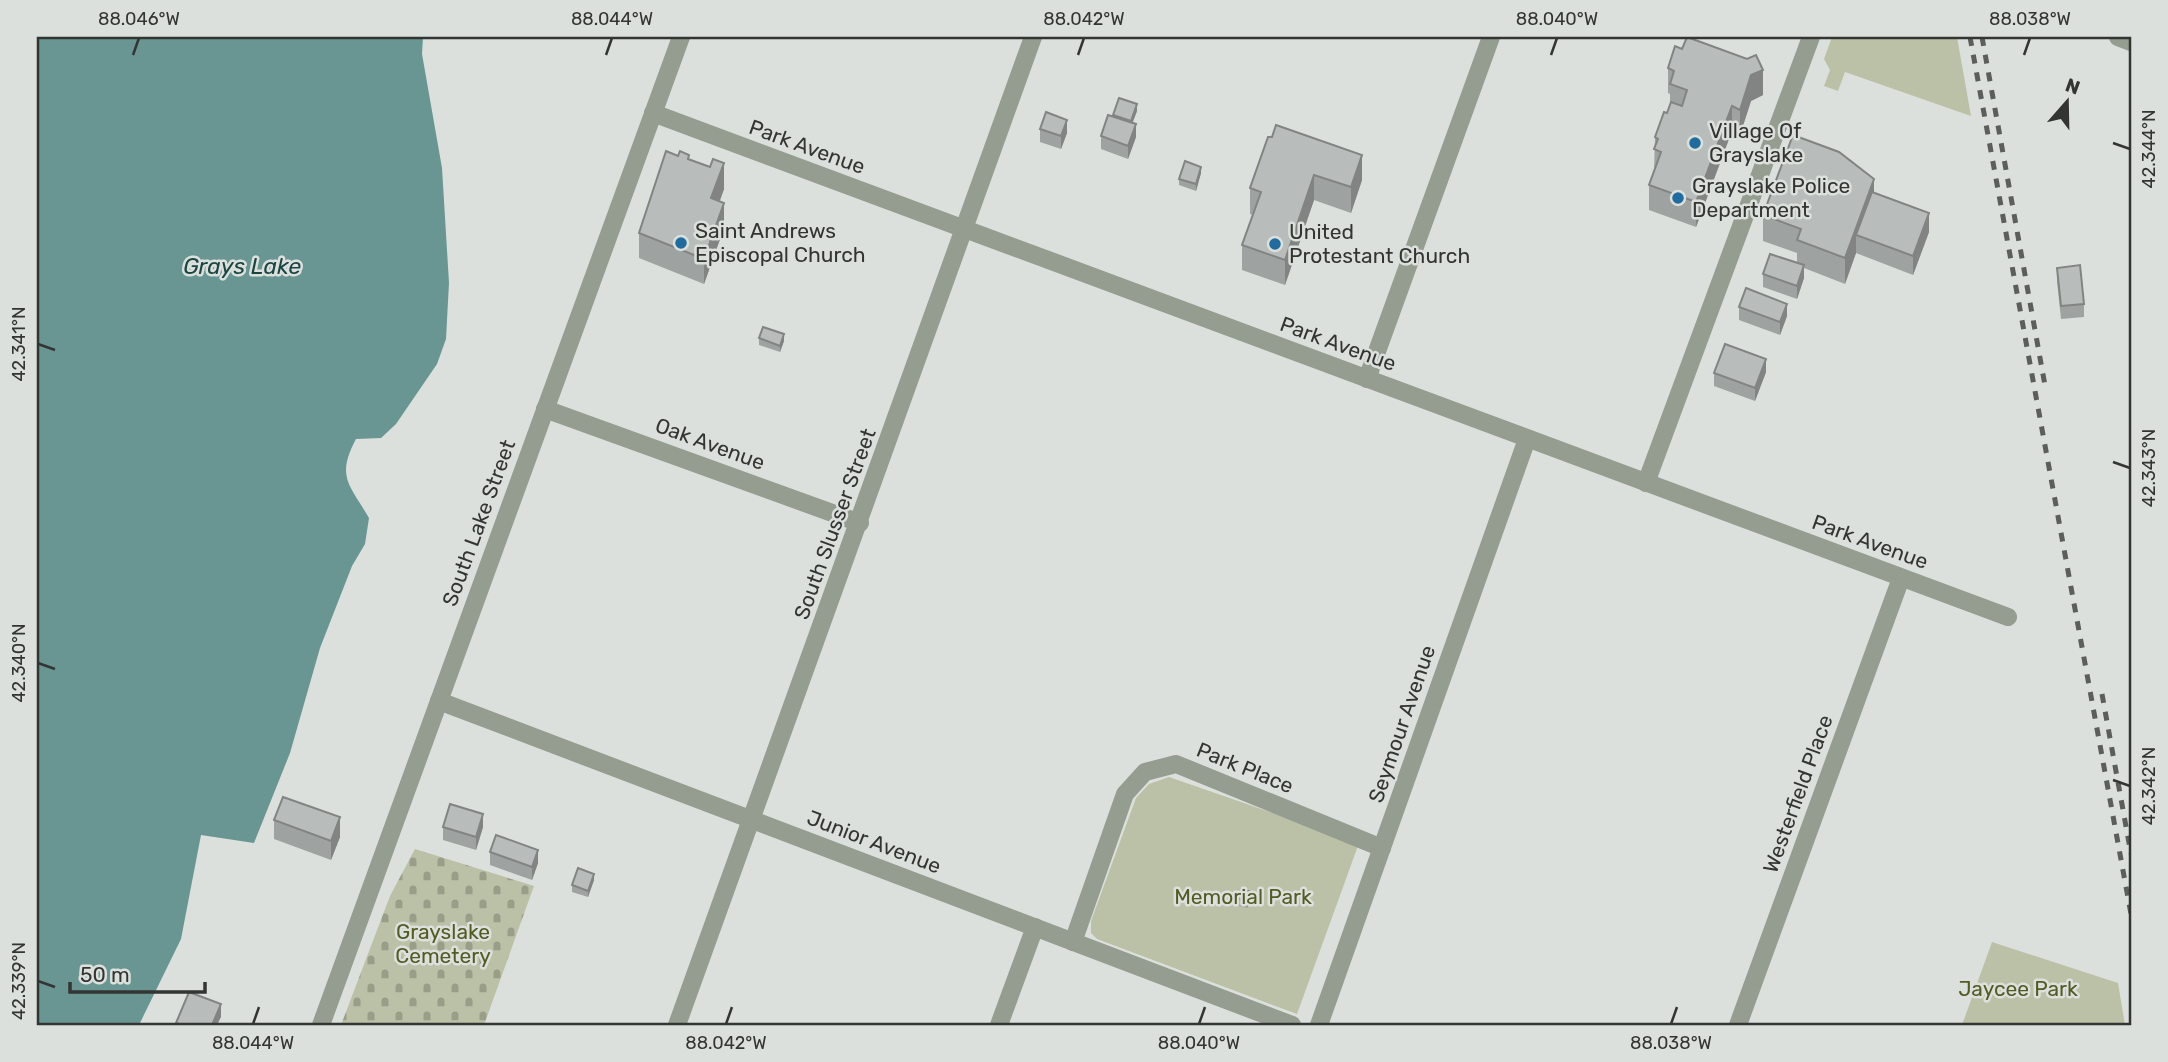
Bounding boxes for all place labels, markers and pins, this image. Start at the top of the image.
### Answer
place label: Village Of Grayslake [1709,118,1803,167]
marker: Village Of Grayslake [1687,135,1703,151]
place label: Grayslake Police Department [1692,173,1850,222]
marker: Grayslake Police Department [1670,190,1686,206]
place label: Saint Andrews Episcopal Church [695,218,866,267]
place label: United Protestant Church [1289,219,1470,268]
marker: Saint Andrews Episcopal Church [673,235,689,251]
marker: United Protestant Church [1267,236,1283,252]

